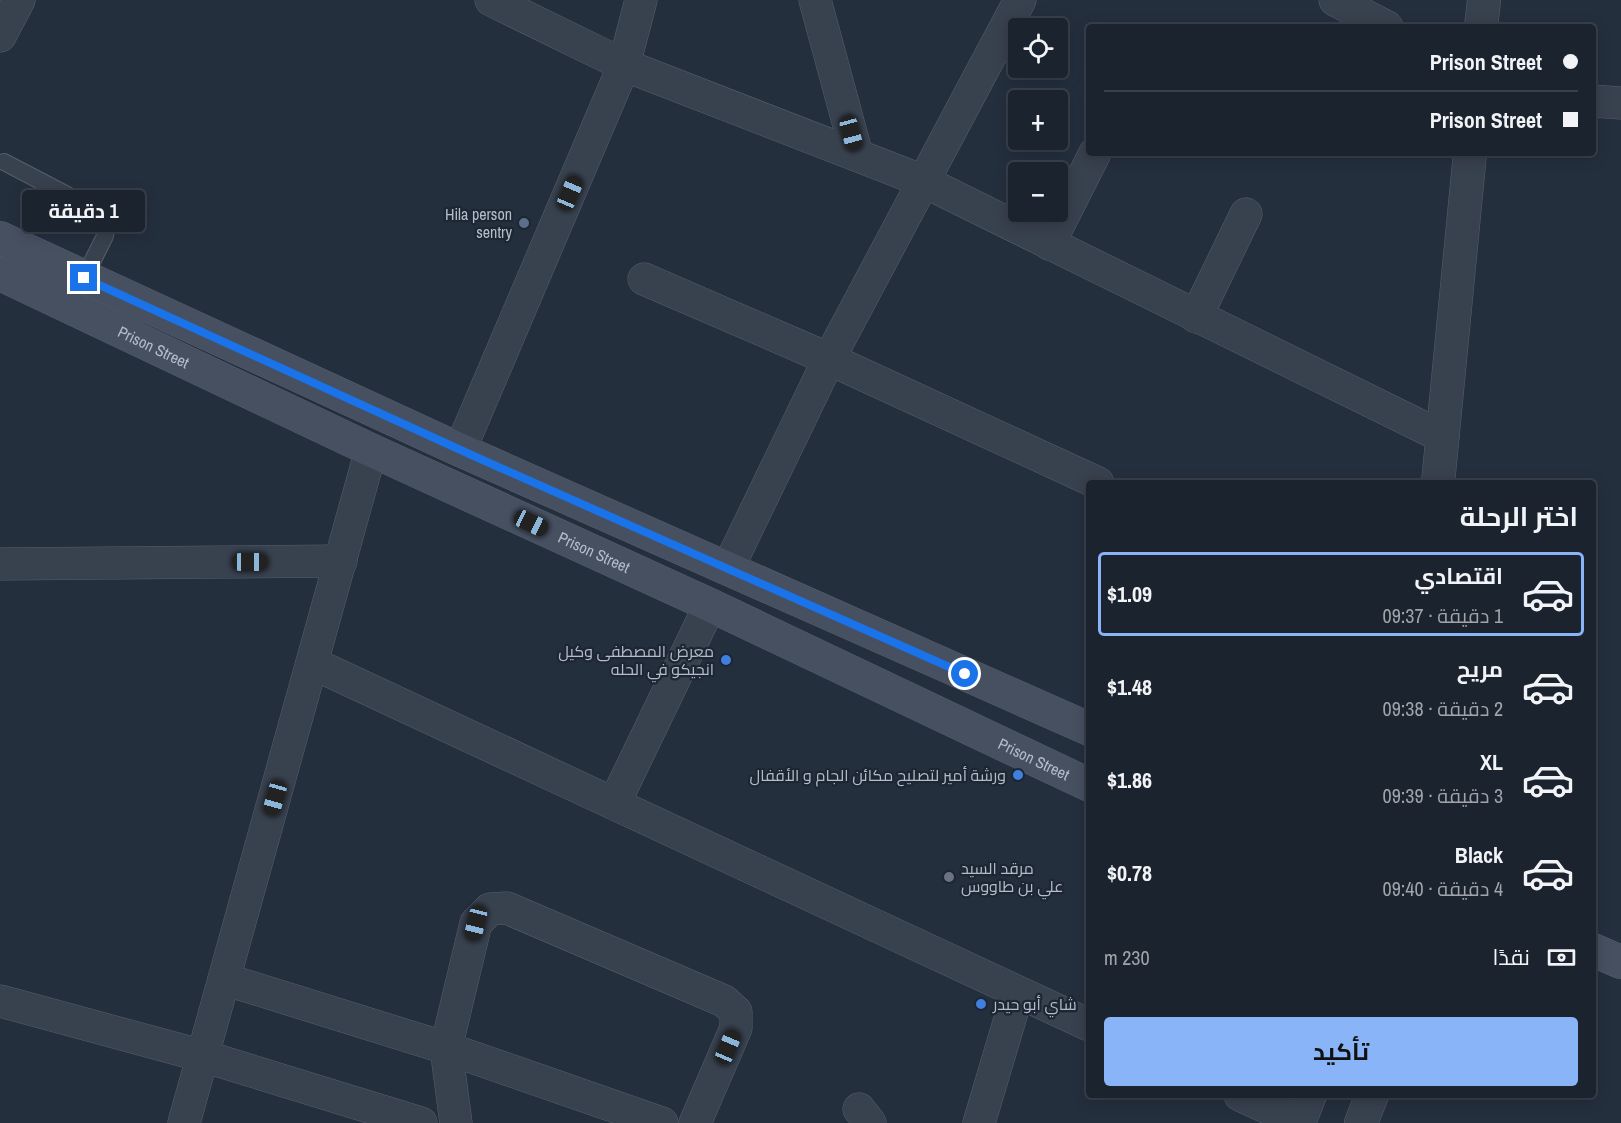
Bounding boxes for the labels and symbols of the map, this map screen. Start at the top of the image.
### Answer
car [838,113,864,153]
car [555,173,585,213]
callout: 1 دقيقة [22,191,146,233]
place label: Hila person sentry [445,203,512,243]
marker: Hila person sentry [517,216,531,230]
route end [70,264,97,291]
street label: Prison Street [114,320,193,373]
car [511,507,551,539]
street label: Prison Street [555,526,634,578]
car [232,553,268,571]
place label: معرض المصطفى وكيل انجيكو في الحله [558,640,714,683]
marker: معرض المصطفى وكيل انجيكو في الحله [719,653,733,667]
route start [951,660,978,687]
street label: Prison Street [995,732,1074,785]
place label: ورشة أمير لتصليح مكائن الجام و الأقفال [750,764,1006,787]
marker: ورشة أمير لتصليح مكائن الجام و الأقفال [1011,768,1025,782]
car [261,778,289,818]
place label: مرقد السيد علي بن طاووس [961,857,1063,900]
marker: مرقد السيد علي بن طاووس [942,870,956,884]
car [463,903,489,943]
place label: شاي أبو حيدر [992,993,1077,1018]
marker: شاي أبو حيدر [974,997,988,1011]
car [713,1027,743,1067]

